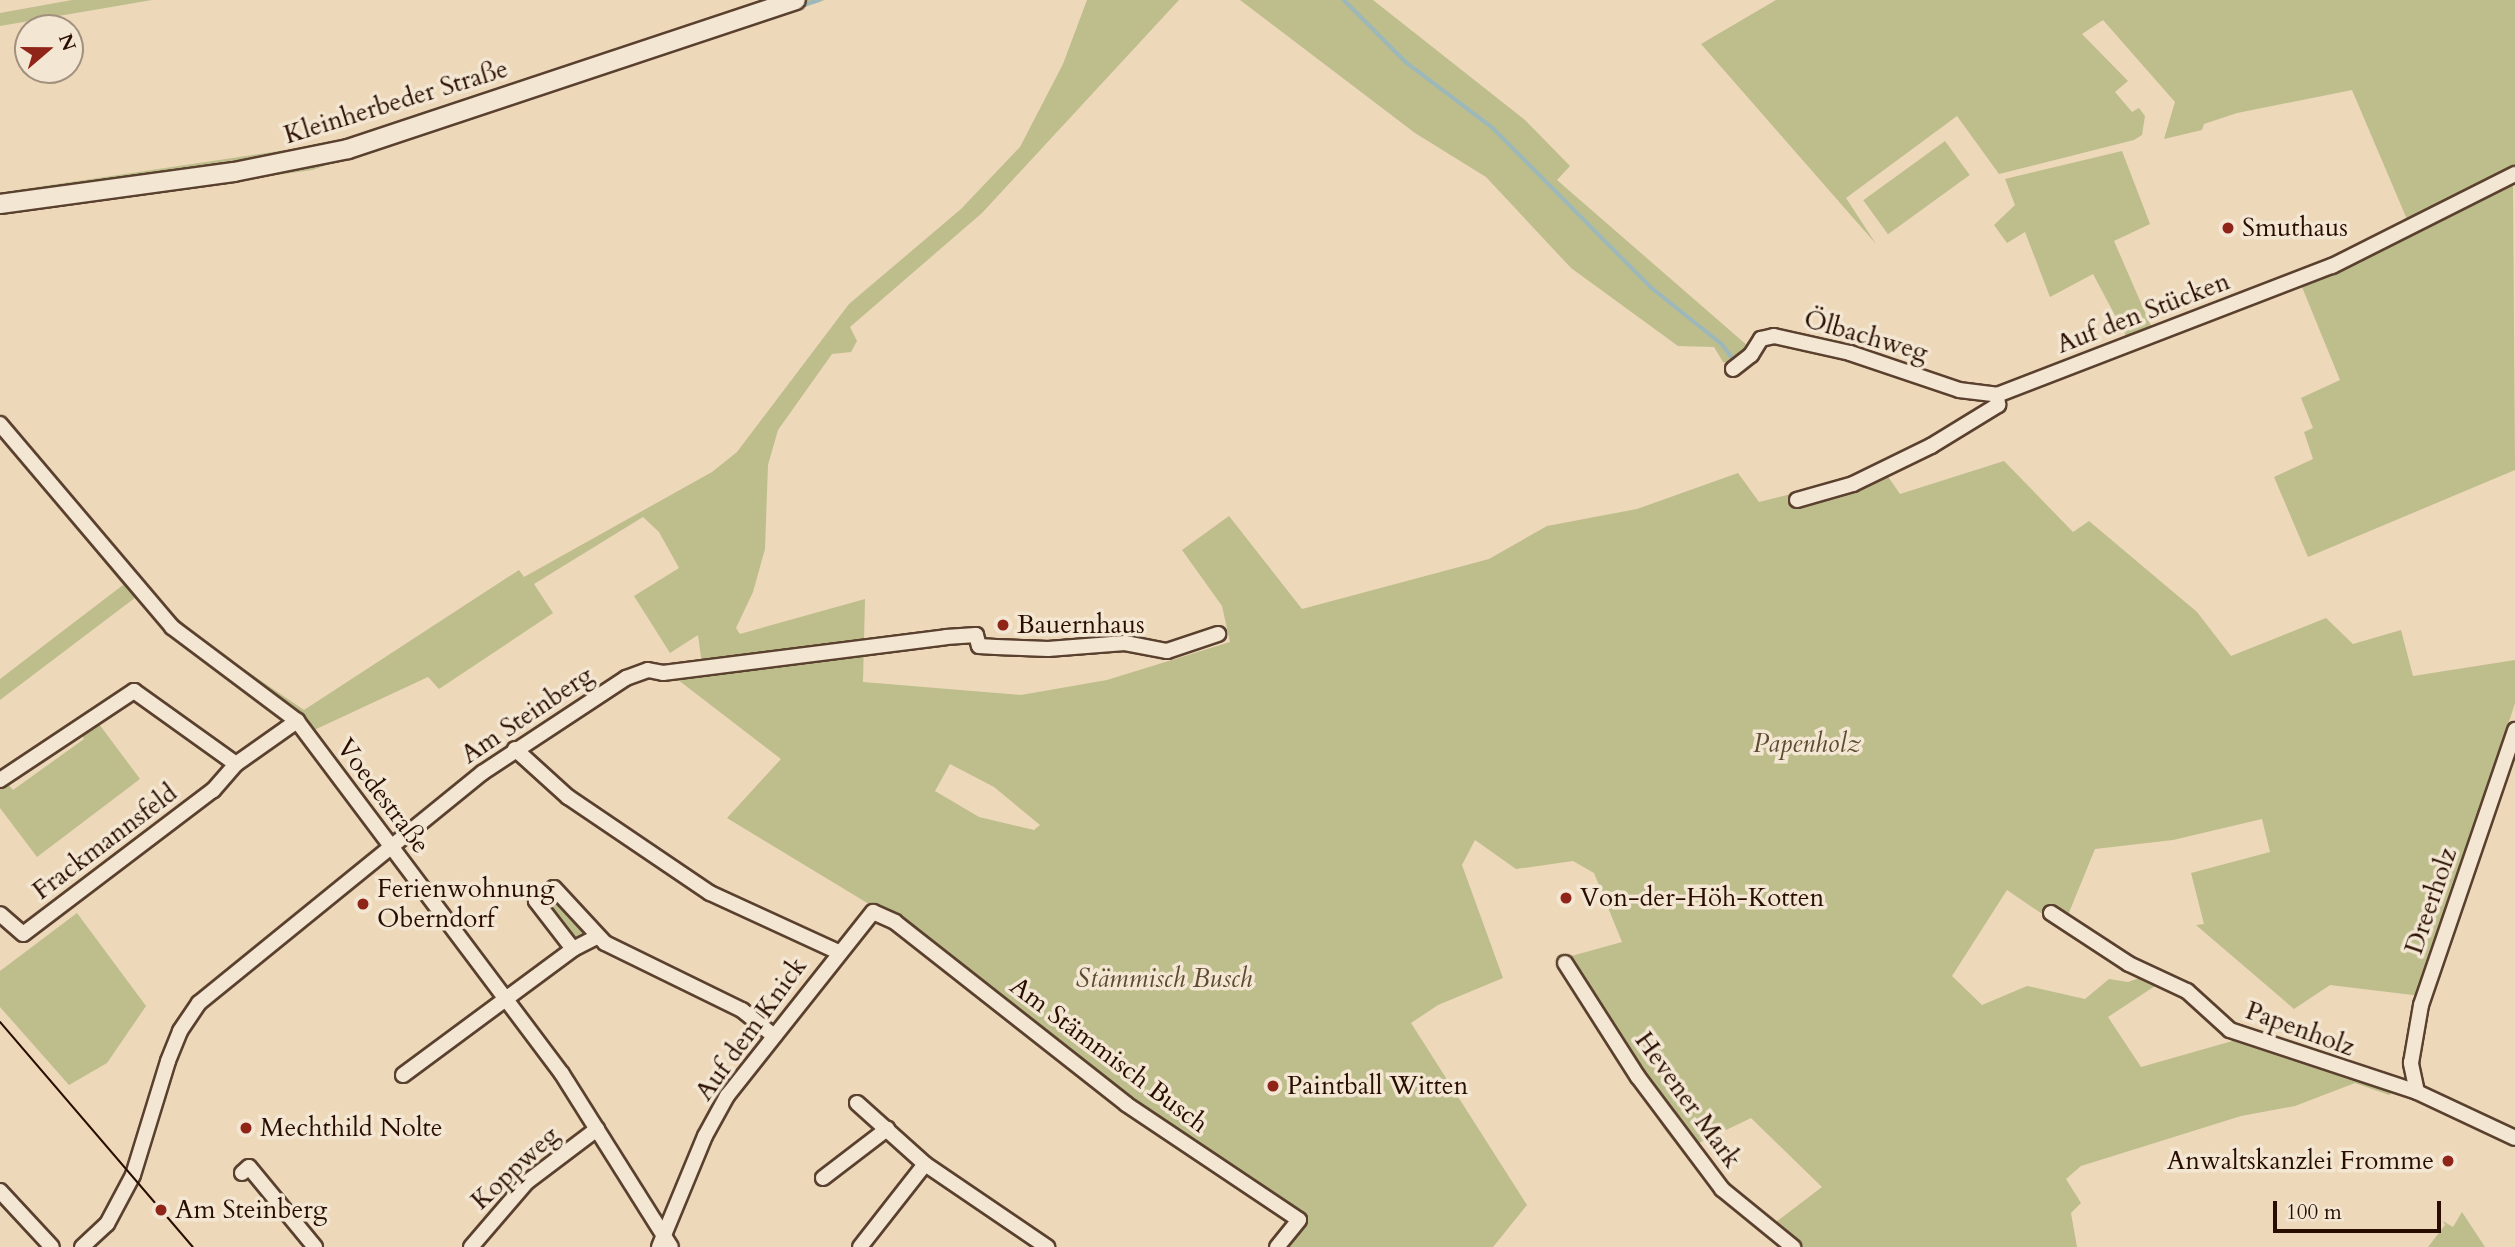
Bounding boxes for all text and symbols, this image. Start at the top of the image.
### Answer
north arrow [14,14,84,84]
text: N [52,30,82,55]
street label: Kleinherbeder Straße [280,53,512,151]
place label: Smuthaus [2242,212,2348,244]
marker: Smuthaus [2220,220,2236,236]
street label: Auf den Stücken [2052,266,2234,360]
street label: Ölbachweg [1800,303,1932,369]
place label: Bauernhaus [1017,609,1145,641]
marker: Bauernhaus [995,617,1011,633]
street label: Am Steinberg [455,659,599,771]
park label: Papenholz [1753,728,1861,760]
street label: Voedestraße [330,732,436,860]
street label: Frackmannsfeld [27,777,183,907]
street label: Dreerholz [2398,844,2464,958]
place label: Ferienwohnung Oberndorf [377,873,555,934]
place label: Von-der-Höh-Kotten [1580,882,1824,914]
marker: Von-der-Höh-Kotten [1558,890,1574,906]
marker: Ferienwohnung Oberndorf [355,896,371,912]
street label: Auf dem Knick [689,951,813,1107]
park label: Stämmisch Busch [1076,963,1252,995]
street label: Am Stämmisch Busch [1004,970,1214,1140]
street label: Papenholz [2241,995,2359,1063]
street label: Hevener Mark [1628,1026,1748,1174]
place label: Paintball Witten [1287,1070,1468,1102]
marker: Paintball Witten [1265,1078,1281,1094]
place label: Mechthild Nolte [260,1112,443,1144]
marker: Mechthild Nolte [238,1120,254,1136]
street label: Koppweg [465,1120,565,1216]
place label: Anwaltskanzlei Fromme [2167,1145,2434,1177]
marker: Anwaltskanzlei Fromme [2440,1153,2456,1169]
scale bar [2277,1188,2445,1232]
place label: Am Steinberg [175,1194,327,1226]
text: 100 m [2286,1198,2342,1227]
marker: Am Steinberg [153,1202,169,1218]

